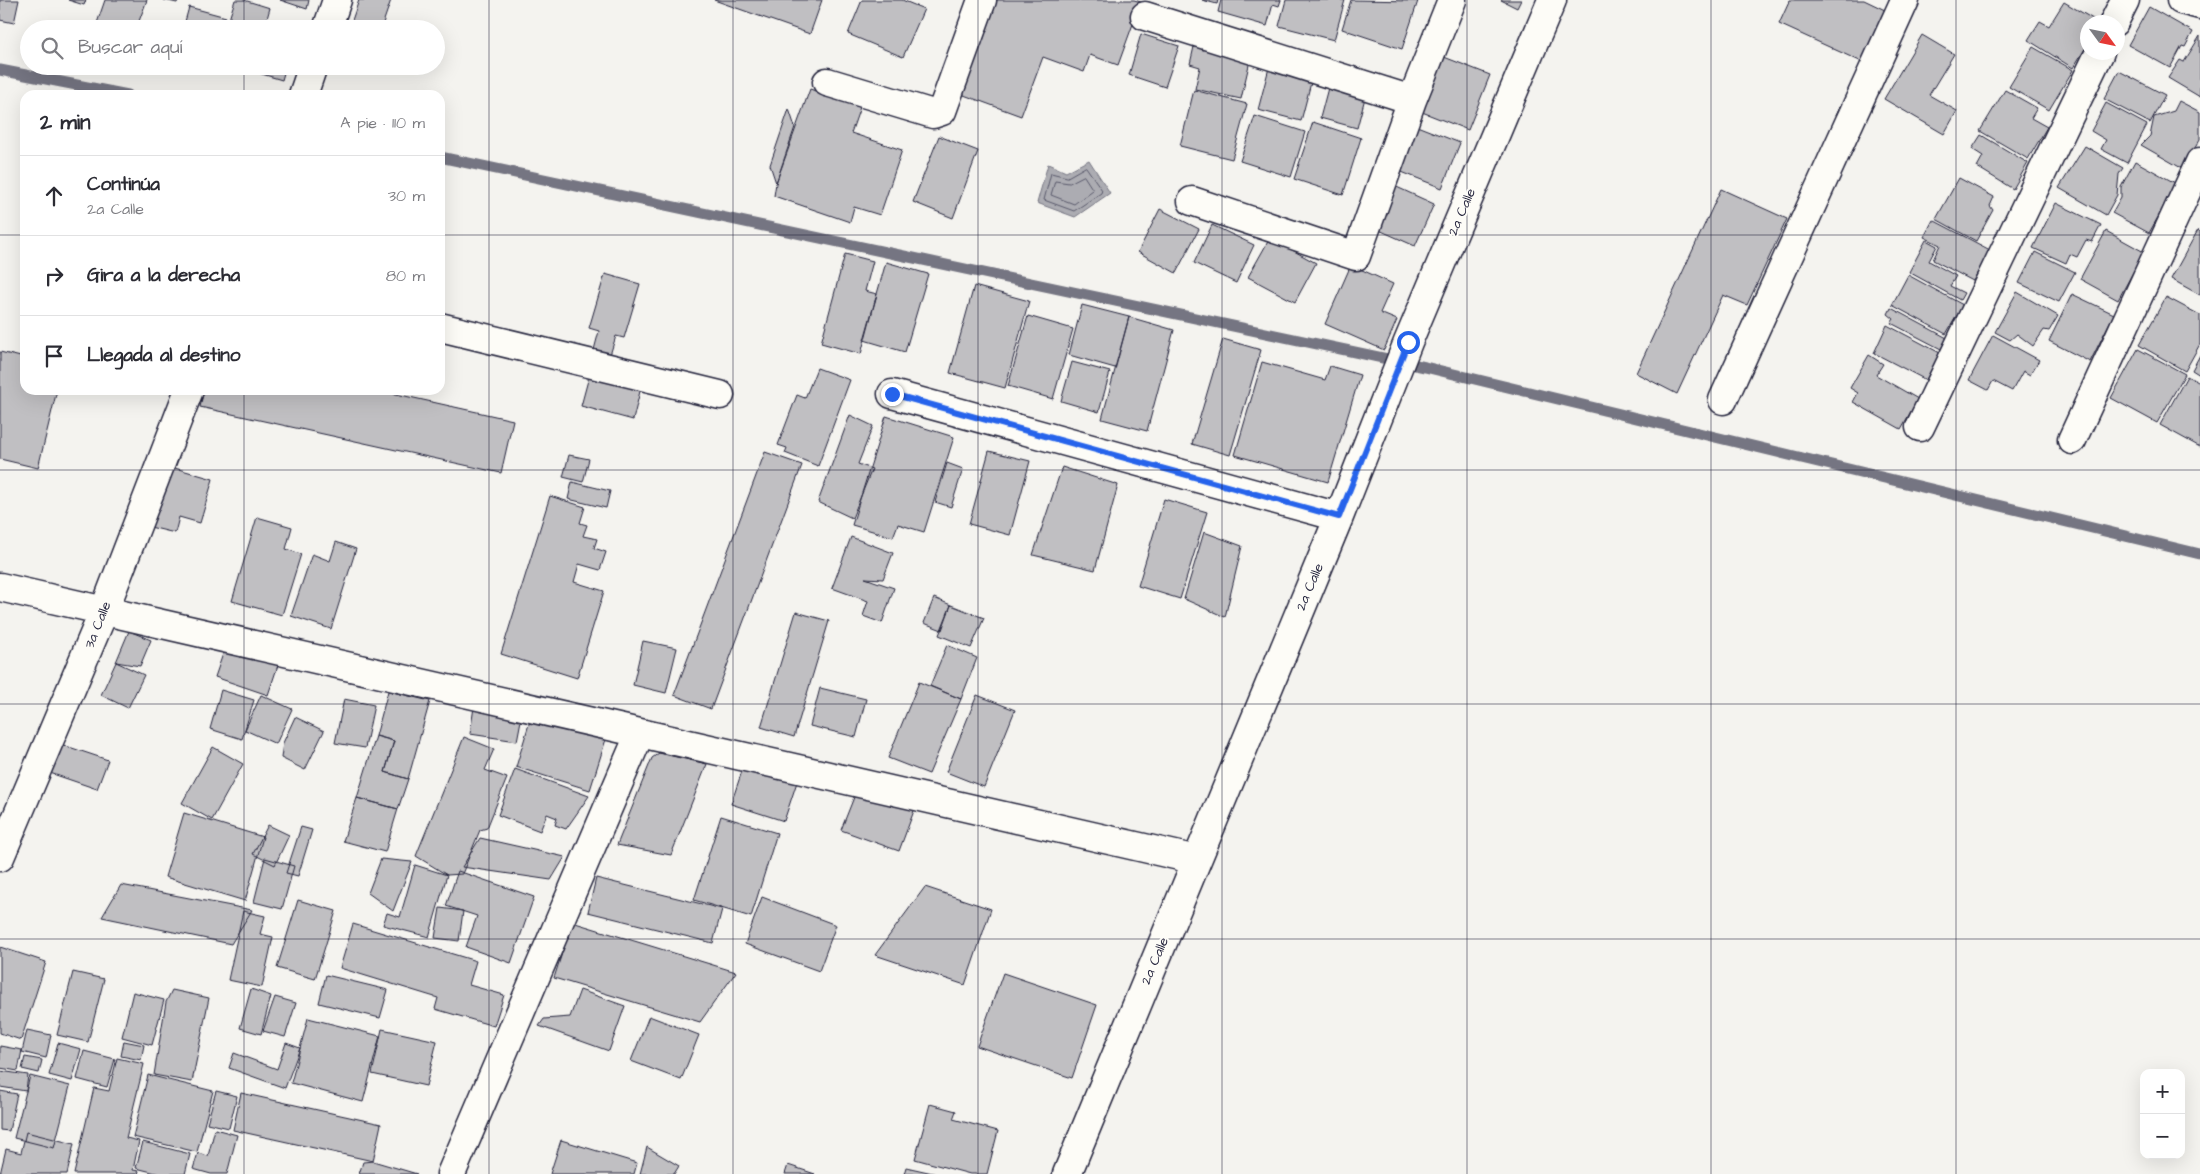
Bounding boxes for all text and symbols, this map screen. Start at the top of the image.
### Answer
north arrow [2080,15,2125,60]
search box [20,20,445,75]
icon: search [38,34,66,62]
text: Buscar aquí [78,34,182,61]
text: 2 min [40,108,90,137]
text: A pie · 110 m [340,112,425,134]
text: Continúa [87,171,160,198]
icon: ahead [40,182,68,210]
text: 30 m [388,185,425,207]
street label: 2a Calle [1443,185,1481,239]
text: 2a Calle [87,198,144,220]
icon: right [40,262,68,290]
text: Gira a la derecha [87,262,240,289]
text: 80 m [386,265,425,287]
route start [1397,331,1420,354]
icon: arrive [40,342,68,370]
text: Llegada al destino [87,342,240,369]
route end [881,383,904,406]
street label: 2a Calle [1291,560,1329,614]
street label: 3a Calle [80,598,117,651]
street label: 2a Calle [1136,934,1174,988]
map controls [2140,1069,2185,1159]
button: + [2140,1069,2185,1114]
button: − [2140,1114,2185,1159]

